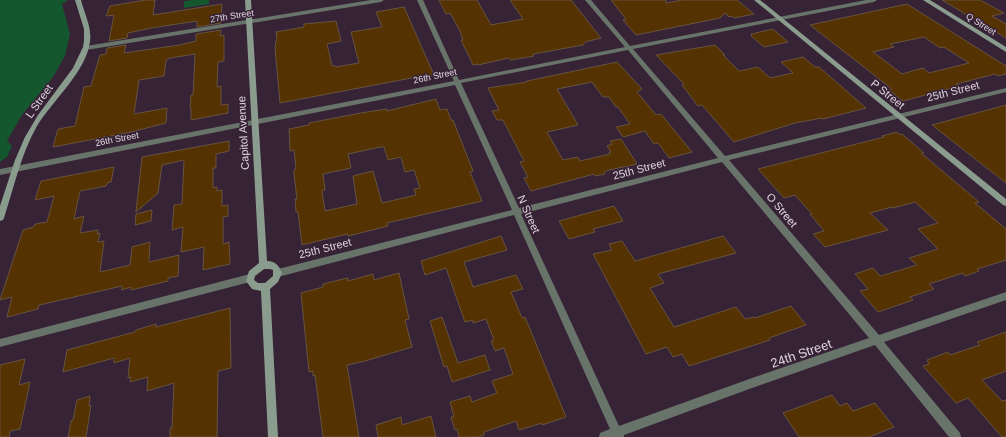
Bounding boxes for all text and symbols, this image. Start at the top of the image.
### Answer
street label: 27th Street [209,8,255,24]
street label: Q Street [964,11,998,37]
street label: 26th Street [412,66,458,85]
street label: P Street [869,77,907,111]
street label: 25th Street [925,79,981,103]
street label: L Street [23,82,55,120]
street label: Capitol Avenue [235,96,251,170]
street label: 26th Street [94,130,140,148]
street label: 25th Street [611,156,667,182]
street label: O Street [764,190,800,230]
street label: N Street [515,193,543,235]
street label: 25th Street [297,236,353,260]
street label: 24th Street [769,336,834,371]

